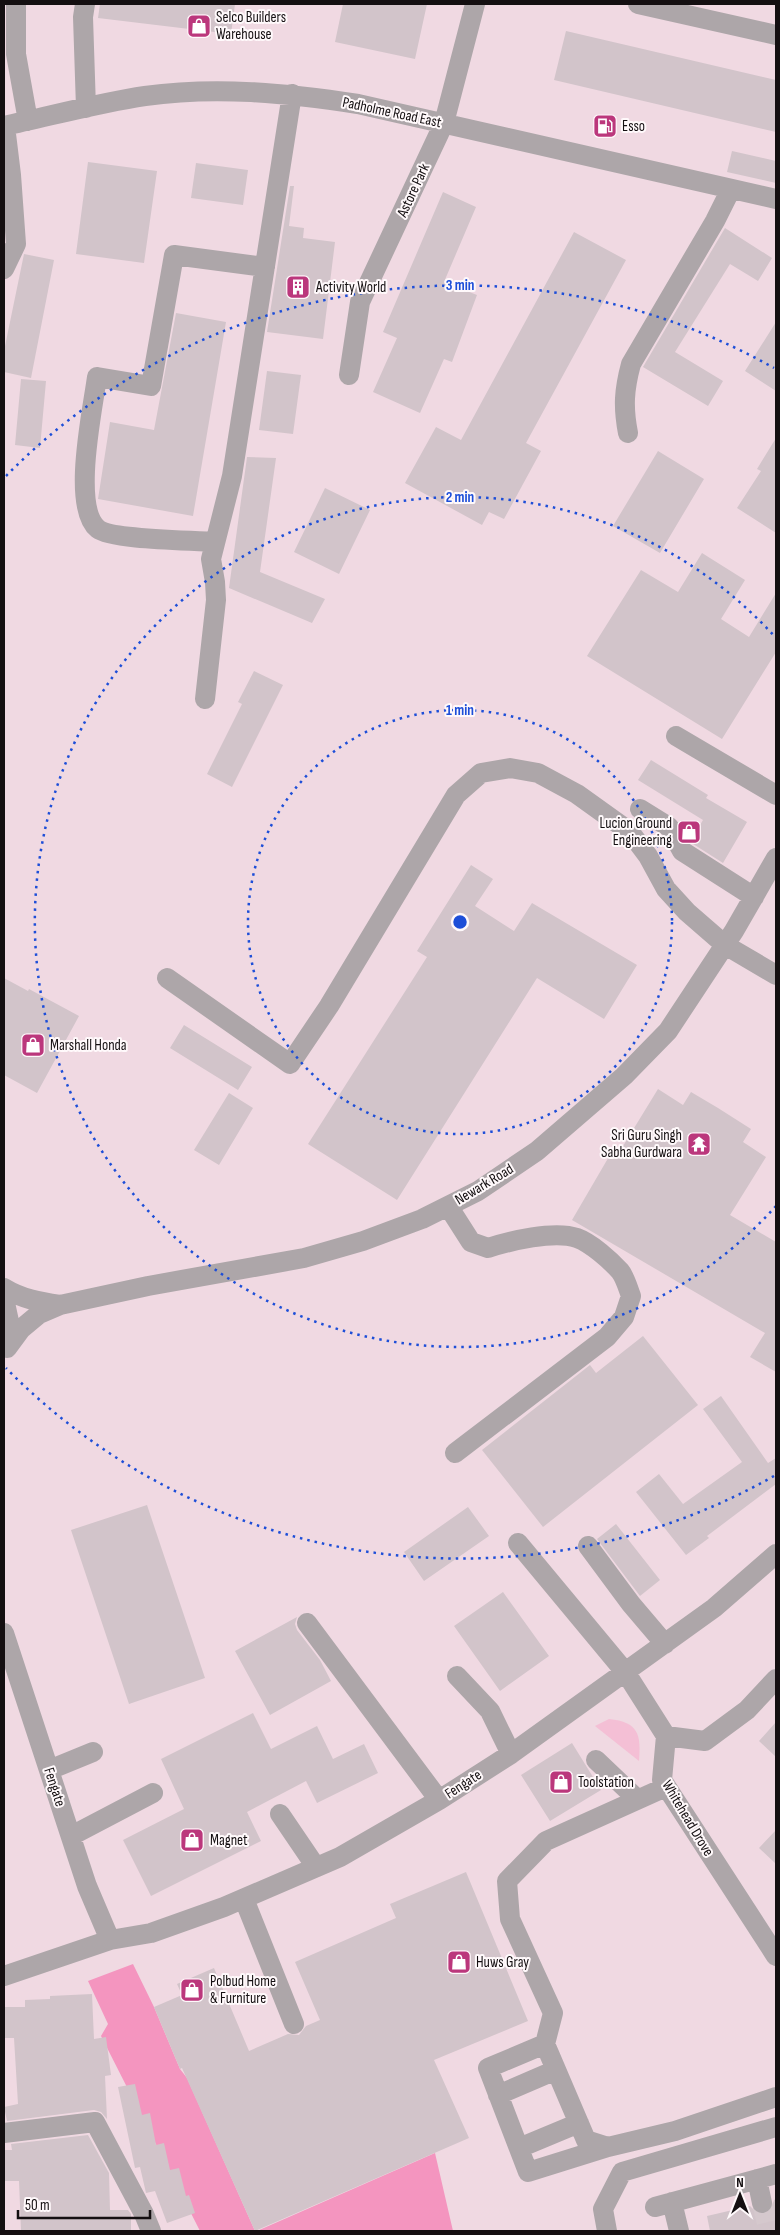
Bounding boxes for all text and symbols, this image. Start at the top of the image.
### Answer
place label: Selco Builders Warehouse [216,8,286,44]
shop icon: Selco Builders Warehouse [186,13,212,39]
street label: Padholme Road East [341,93,444,132]
fuel station icon: Esso [592,113,618,139]
place label: Esso [622,117,645,136]
street label: Astore Park [392,160,434,221]
building icon: Activity World [285,274,311,300]
text: 3 min [446,276,474,295]
place label: Activity World [315,278,386,297]
text: 2 min [446,488,474,507]
text: 1 min [446,701,474,720]
place label: Lucion Ground Engineering [600,814,672,850]
shop icon: Lucion Ground Engineering [676,819,702,845]
centre of rings [451,913,469,931]
shop icon: Marshall Honda [20,1032,46,1058]
place label: Marshall Honda [50,1036,127,1055]
place label: Sri Guru Singh Sabha Gurdwara [601,1126,682,1162]
temple icon: Sri Guru Singh Sabha Gurdwara [686,1131,712,1157]
street label: Newark Road [451,1160,517,1209]
street label: Fengate [39,1765,70,1809]
street label: Fengate [441,1766,485,1803]
shop icon: Toolstation [548,1769,574,1795]
place label: Toolstation [578,1773,634,1792]
street label: Whitehead Drove [657,1777,718,1860]
shop icon: Magnet [179,1827,205,1853]
place label: Magnet [210,1831,248,1850]
shop icon: Huws Gray [446,1949,472,1975]
place label: Huws Gray [476,1953,529,1972]
place label: Polbud Home & Furniture [210,1972,276,2008]
shop icon: Polbud Home & Furniture [179,1977,205,2003]
north arrow [715,2170,765,2220]
text: N [736,2174,744,2191]
scale bar [18,2188,150,2220]
text: 50 m [25,2196,50,2215]

